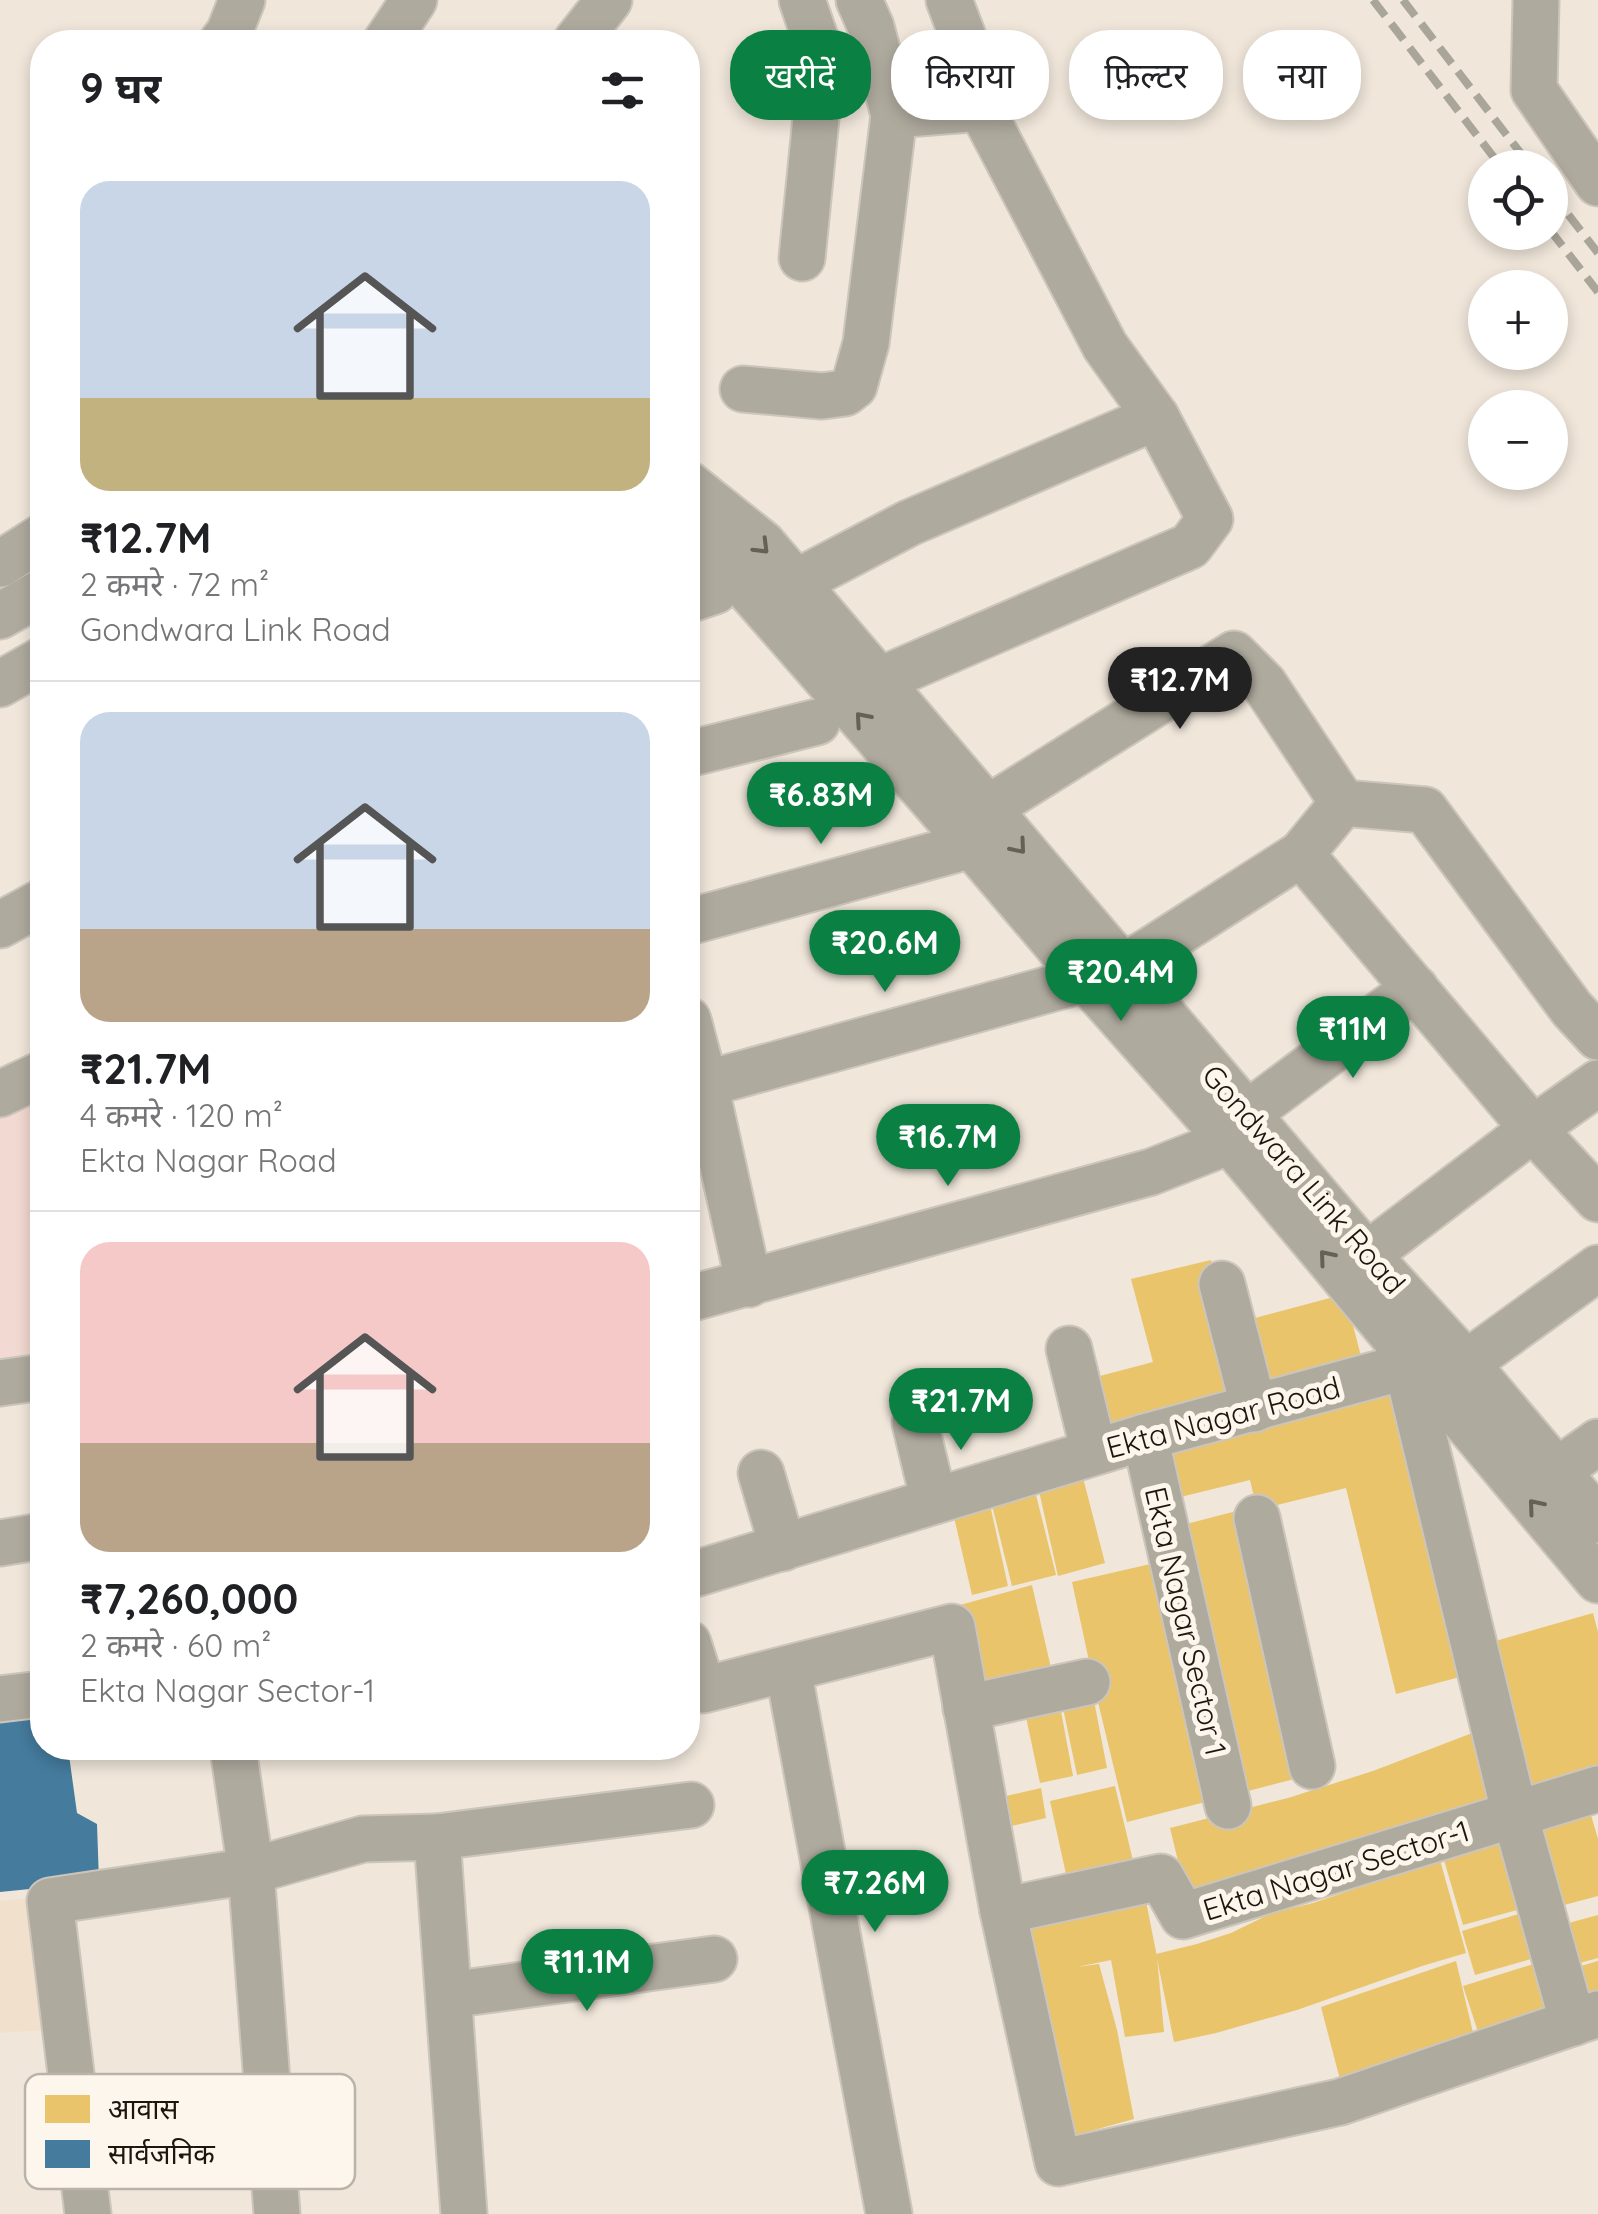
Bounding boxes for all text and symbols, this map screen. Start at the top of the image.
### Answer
chip: खरीदें [730,30,871,120]
chip: किराया [891,30,1049,120]
chip: फ़िल्टर [1069,30,1223,120]
chip: नया [1243,30,1361,120]
text: 9 घर [80,61,161,114]
icon: filters [595,63,650,118]
map controls [1468,150,1568,490]
button: locate [1468,150,1568,250]
icon: home [275,246,455,426]
button: + [1468,270,1568,370]
button: − [1468,390,1568,490]
text: ₹12.7M [80,511,211,564]
one-way arrow [751,535,769,553]
text: 2 कमरे · 72 m² [80,564,269,604]
text: Gondwara Link Road [80,609,391,649]
pin: ₹12.7M [1099,647,1261,732]
text: ₹12.7M [1130,659,1230,699]
one-way arrow [856,712,874,731]
pin: ₹6.83M [740,762,902,847]
text: ₹6.83M [769,774,873,814]
icon: home [275,777,455,957]
one-way arrow [1007,835,1025,853]
pin: ₹20.6M [804,910,966,995]
text: ₹20.6M [831,922,939,962]
pin: ₹20.4M [1040,939,1202,1024]
text: ₹20.4M [1067,951,1175,991]
pin: ₹11M [1294,996,1412,1081]
text: ₹11M [1319,1008,1387,1048]
text: ₹21.7M [80,1042,211,1095]
street label: Gondwara Link Road [1194,1057,1414,1301]
text: 4 कमरे · 120 m² [80,1095,283,1135]
pin: ₹16.7M [867,1104,1029,1189]
text: ₹16.7M [898,1116,998,1156]
text: Ekta Nagar Road [80,1140,337,1180]
one-way arrow [1320,1250,1338,1268]
icon: home [275,1307,455,1487]
pin: ₹21.7M [880,1368,1042,1453]
street label: Ekta Nagar Road [1102,1368,1344,1466]
text: ₹21.7M [911,1380,1011,1420]
street label: Ekta Nagar Sector 1 [1137,1483,1235,1759]
one-way arrow [1529,1499,1547,1517]
text: ₹7,260,000 [80,1572,298,1625]
text: 2 कमरे · 60 m² [80,1625,271,1665]
text: Ekta Nagar Sector-1 [80,1670,375,1710]
street label: Ekta Nagar Sector-1 [1198,1811,1474,1929]
pin: ₹7.26M [794,1850,956,1935]
text: ₹7.26M [823,1862,927,1902]
pin: ₹11.1M [506,1929,668,2014]
text: ₹11.1M [543,1941,631,1981]
legend [25,2074,355,2189]
text: आवास [108,2091,179,2126]
text: सार्वजनिक [108,2136,215,2171]

